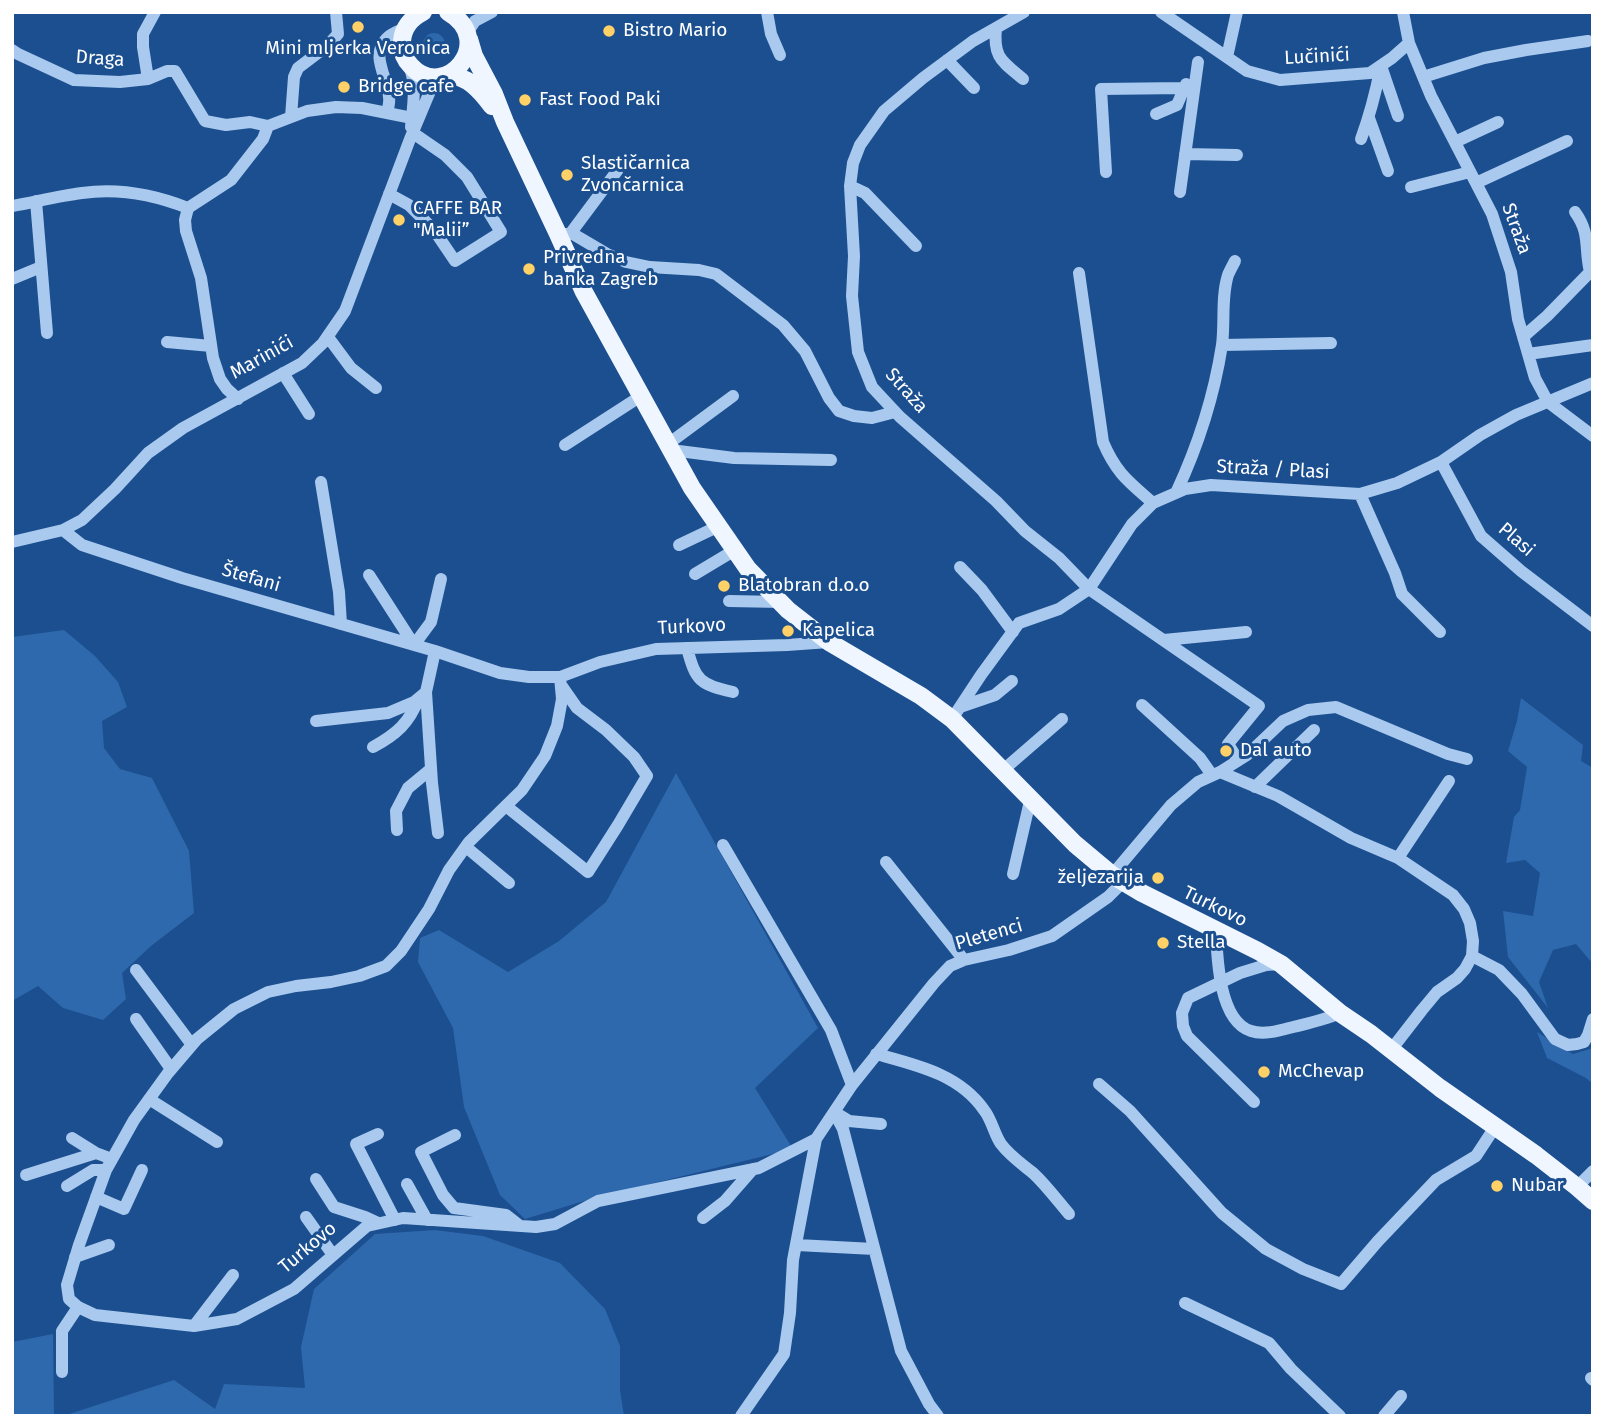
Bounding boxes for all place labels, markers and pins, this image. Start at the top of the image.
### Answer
marker: Mini mljerka Veronica [350,19,366,35]
place label: Bistro Mario [623,20,727,42]
marker: Bistro Mario [601,23,617,39]
place label: Mini mljerka Veronica [265,38,451,60]
place label: Bridge cafe [358,76,454,98]
marker: Bridge cafe [336,79,352,95]
place label: Fast Food Paki [539,89,661,111]
marker: Fast Food Paki [517,92,533,108]
place label: Slastičarnica Zvončarnica [581,153,690,197]
marker: Slastičarnica Zvončarnica [559,167,575,183]
place label: CAFFE BAR "Malii” [413,198,502,242]
marker: CAFFE BAR "Malii” [391,212,407,228]
place label: Privredna banka Zagreb [543,247,658,291]
marker: Privredna banka Zagreb [521,261,537,277]
place label: Blatobran d.o.o [738,575,870,597]
marker: Blatobran d.o.o [716,578,732,594]
place label: Kapelica [802,620,875,642]
marker: Kapelica [780,623,796,639]
place label: Dal auto [1240,740,1312,762]
marker: Dal auto [1218,743,1234,759]
place label: željezarija [1058,867,1144,889]
marker: željezarija [1150,870,1166,886]
place label: Stella [1177,932,1226,954]
marker: Stella [1155,935,1171,951]
place label: McChevap [1278,1061,1364,1083]
marker: McChevap [1256,1064,1272,1080]
place label: Nubar [1511,1175,1564,1197]
marker: Nubar [1489,1178,1505,1194]

